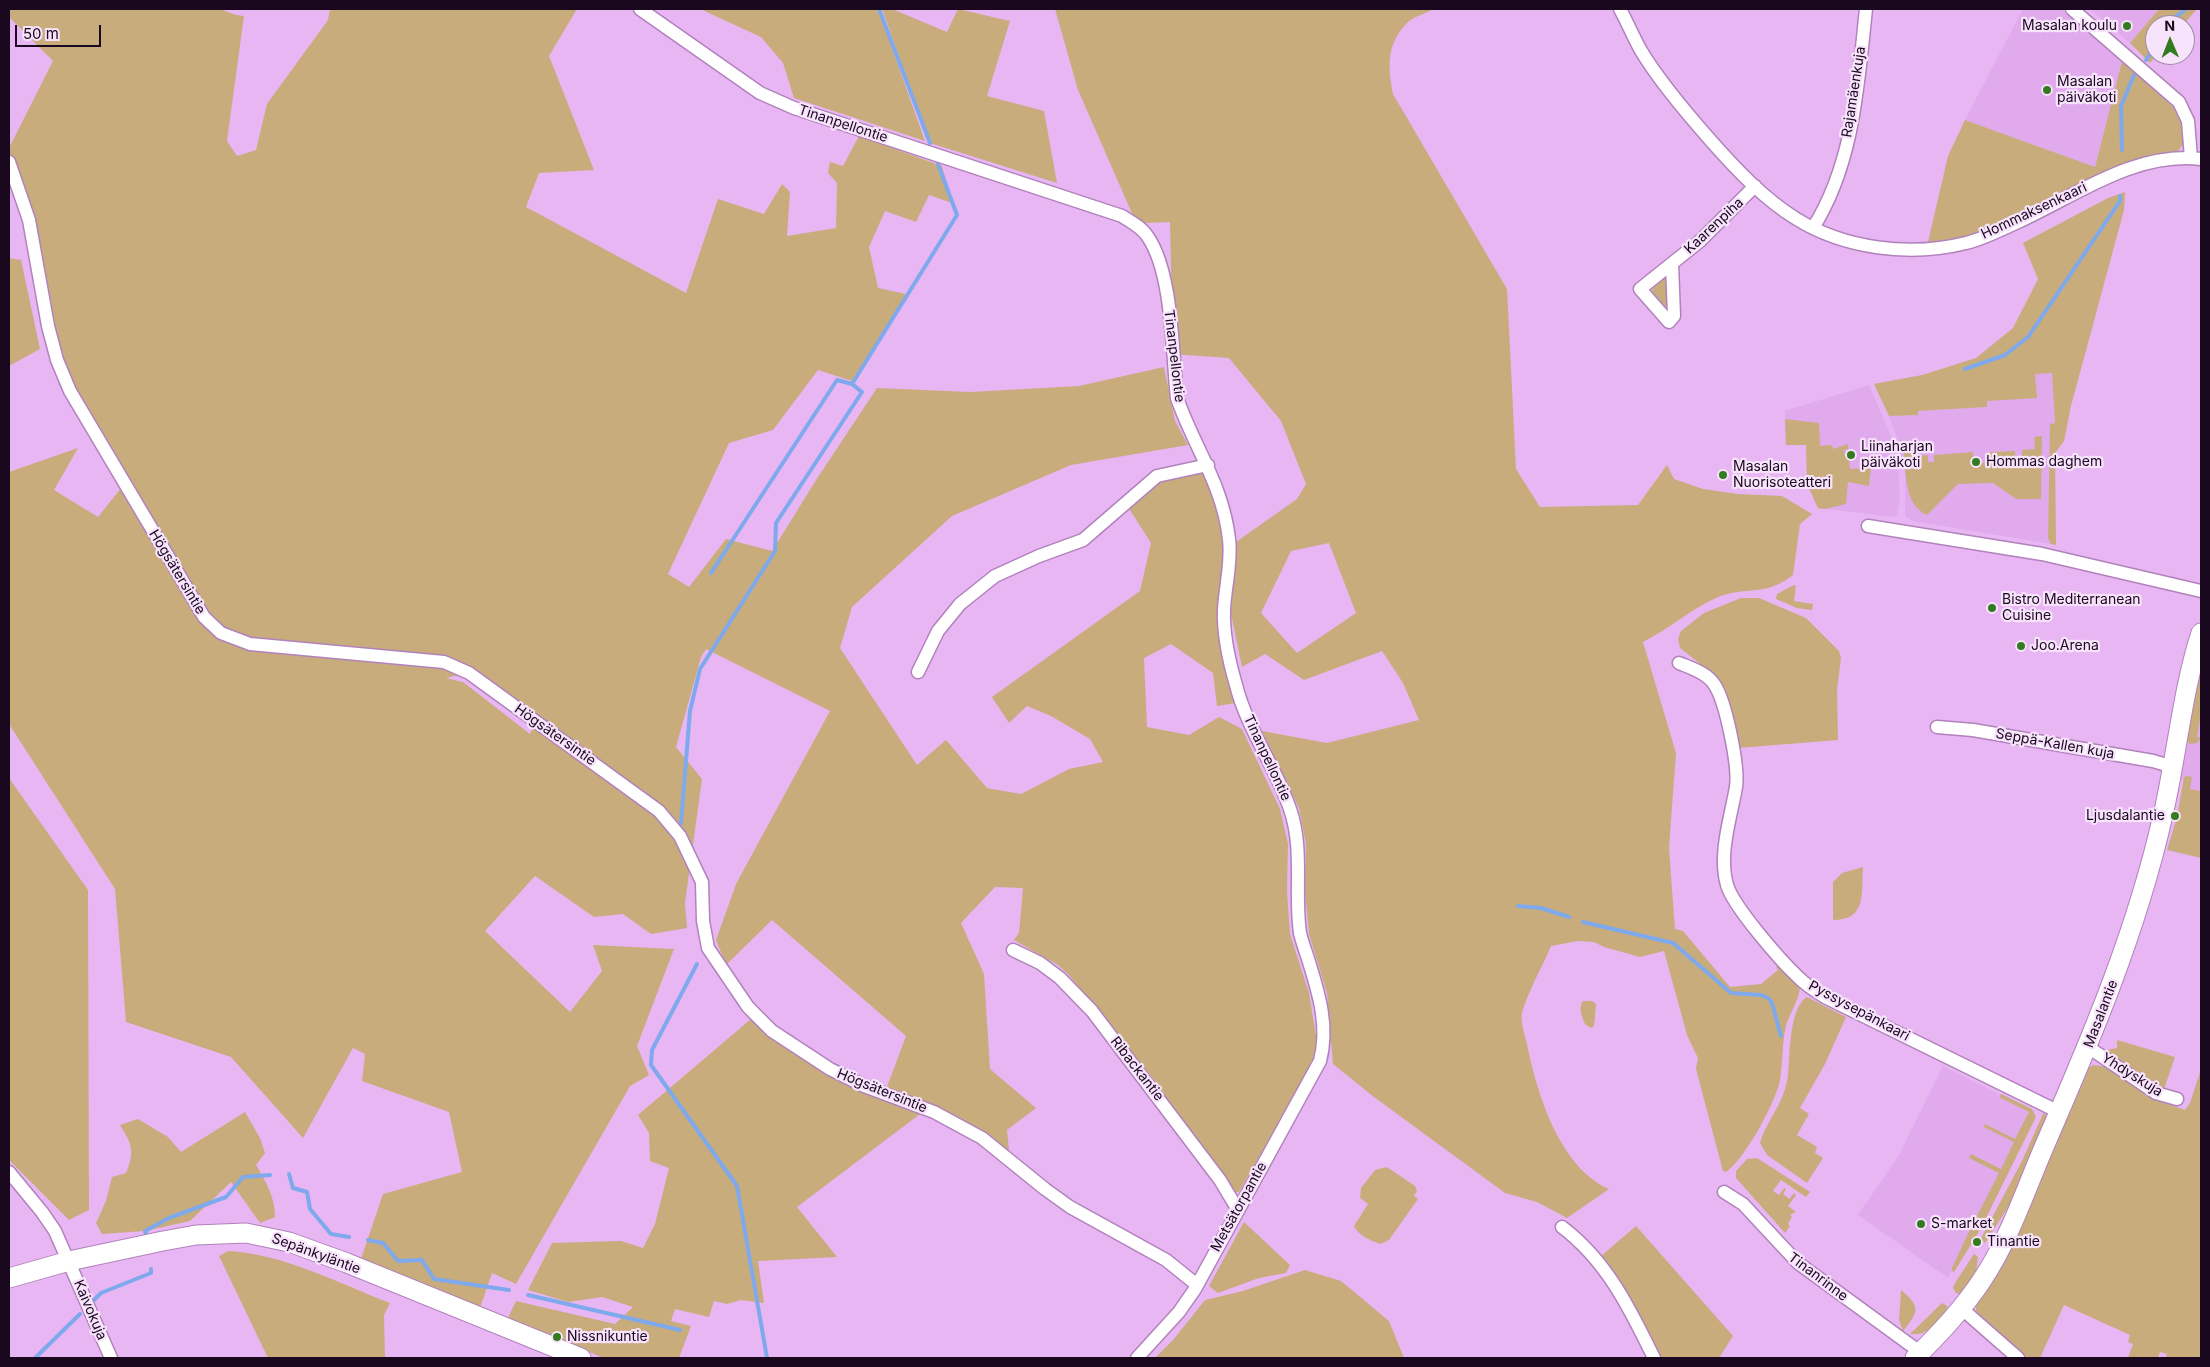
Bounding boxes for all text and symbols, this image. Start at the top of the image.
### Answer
scale bar [18,15,104,47]
north arrow [2145,15,2195,65]
text: N [2164,17,2175,34]
place label: Masalan koulu [2022,18,2117,34]
marker: Masalan koulu [2121,20,2133,32]
text: 50 m [23,24,59,43]
street label: Rajamäenkuja [1839,45,1869,139]
place label: Masalan päiväkoti [2057,74,2116,106]
marker: Masalan päiväkoti [2041,84,2053,96]
street label: Tinanpellontie [796,102,890,146]
street label: Hommaksenkaari [1978,179,2090,243]
street label: Kaarenpiha [1681,194,1747,258]
street label: Tinanpellontie [1160,309,1188,403]
place label: Liinaharjan päiväkoti [1861,439,1933,472]
marker: Liinaharjan päiväkoti [1845,449,1857,461]
place label: Hommas daghem [1986,454,2102,470]
marker: Hommas daghem [1970,456,1982,468]
place label: Masalan Nuorisoteatteri [1733,459,1831,492]
marker: Masalan Nuorisoteatteri [1717,469,1729,481]
street label: Högsätersintie [145,527,209,617]
place label: Bistro Mediterranean Cuisine [2002,592,2141,624]
marker: Bistro Mediterranean Cuisine [1986,602,1998,614]
place label: Joo.Arena [2031,638,2099,654]
marker: Joo.Arena [2015,640,2027,652]
street label: Högsätersintie [511,701,599,769]
street label: Tinanpellontie [1240,712,1294,804]
street label: Seppä-Kallen kuja [1994,725,2116,763]
place label: Ljusdalantie [2086,808,2165,824]
marker: Ljusdalantie [2169,810,2181,822]
street label: Pyssysepänkaari [1806,977,1912,1045]
street label: Masalantie [2080,978,2122,1050]
street label: Ribackantie [1107,1034,1167,1104]
street label: Yhdyskuja [2098,1050,2166,1100]
street label: Högsätersintie [834,1065,930,1117]
street label: Metsätorpantie [1207,1159,1271,1255]
place label: S-market [1931,1216,1992,1232]
marker: S-market [1915,1218,1927,1230]
street label: Sepänkyläntie [269,1230,363,1278]
place label: Tinantie [1987,1234,2040,1250]
marker: Tinantie [1971,1236,1983,1248]
street label: Tinanrinne [1785,1249,1851,1305]
street label: Kaivokuja [70,1277,110,1343]
place label: Nissnikuntie [567,1329,648,1345]
marker: Nissnikuntie [551,1331,563,1343]

